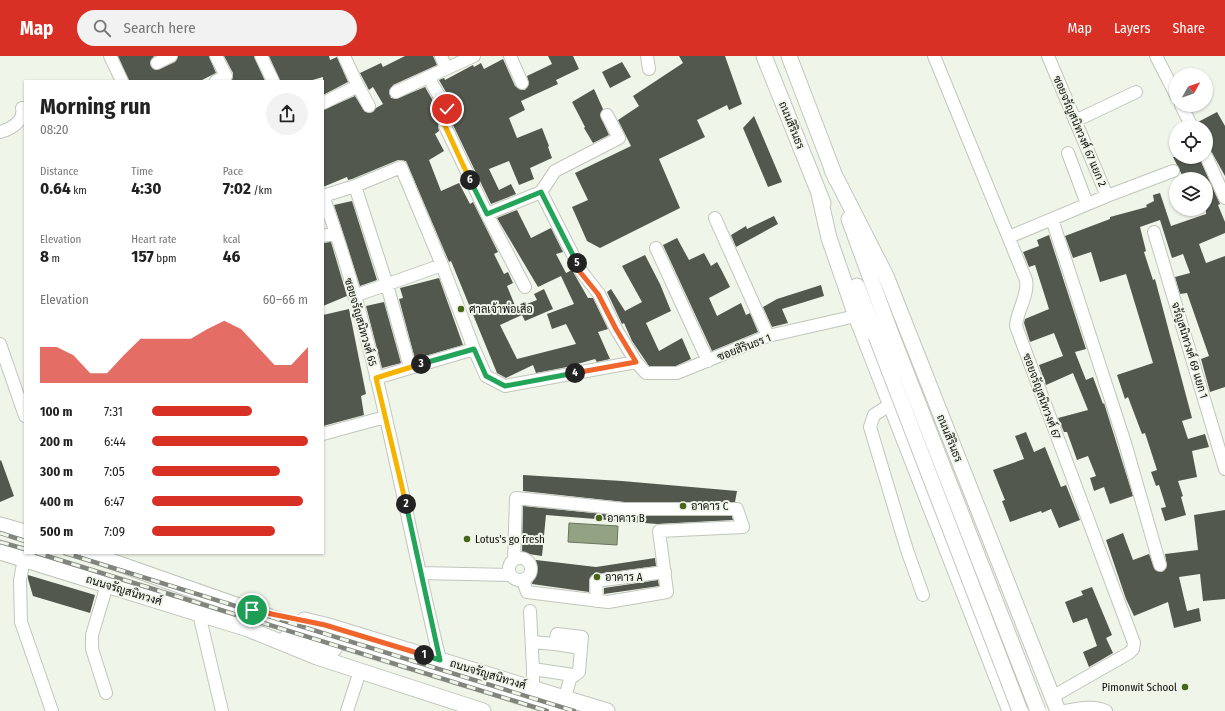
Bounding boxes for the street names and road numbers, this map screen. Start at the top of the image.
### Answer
street label: ซอยจรัญสนิทวงศ์ 67 แยก 2 [1050,73,1111,189]
street label: ถนนสิรินธร [776,99,807,151]
street label: ซอยจรัญสนิทวงศ์ 65 [342,276,381,368]
street label: จรัญสนิทวงศ์ 69 แยก 1 [1169,300,1212,400]
street label: ซอยสิรินธร 1 [716,331,773,364]
street label: ซอยจรัญสนิทวงศ์ 67 [1020,351,1065,441]
street label: ถนนสิรินธร [934,412,965,464]
street label: ถนนจรัญสนิทวงศ์ [84,571,164,608]
street label: ถนนจรัญสนิทวงศ์ [448,655,528,692]

